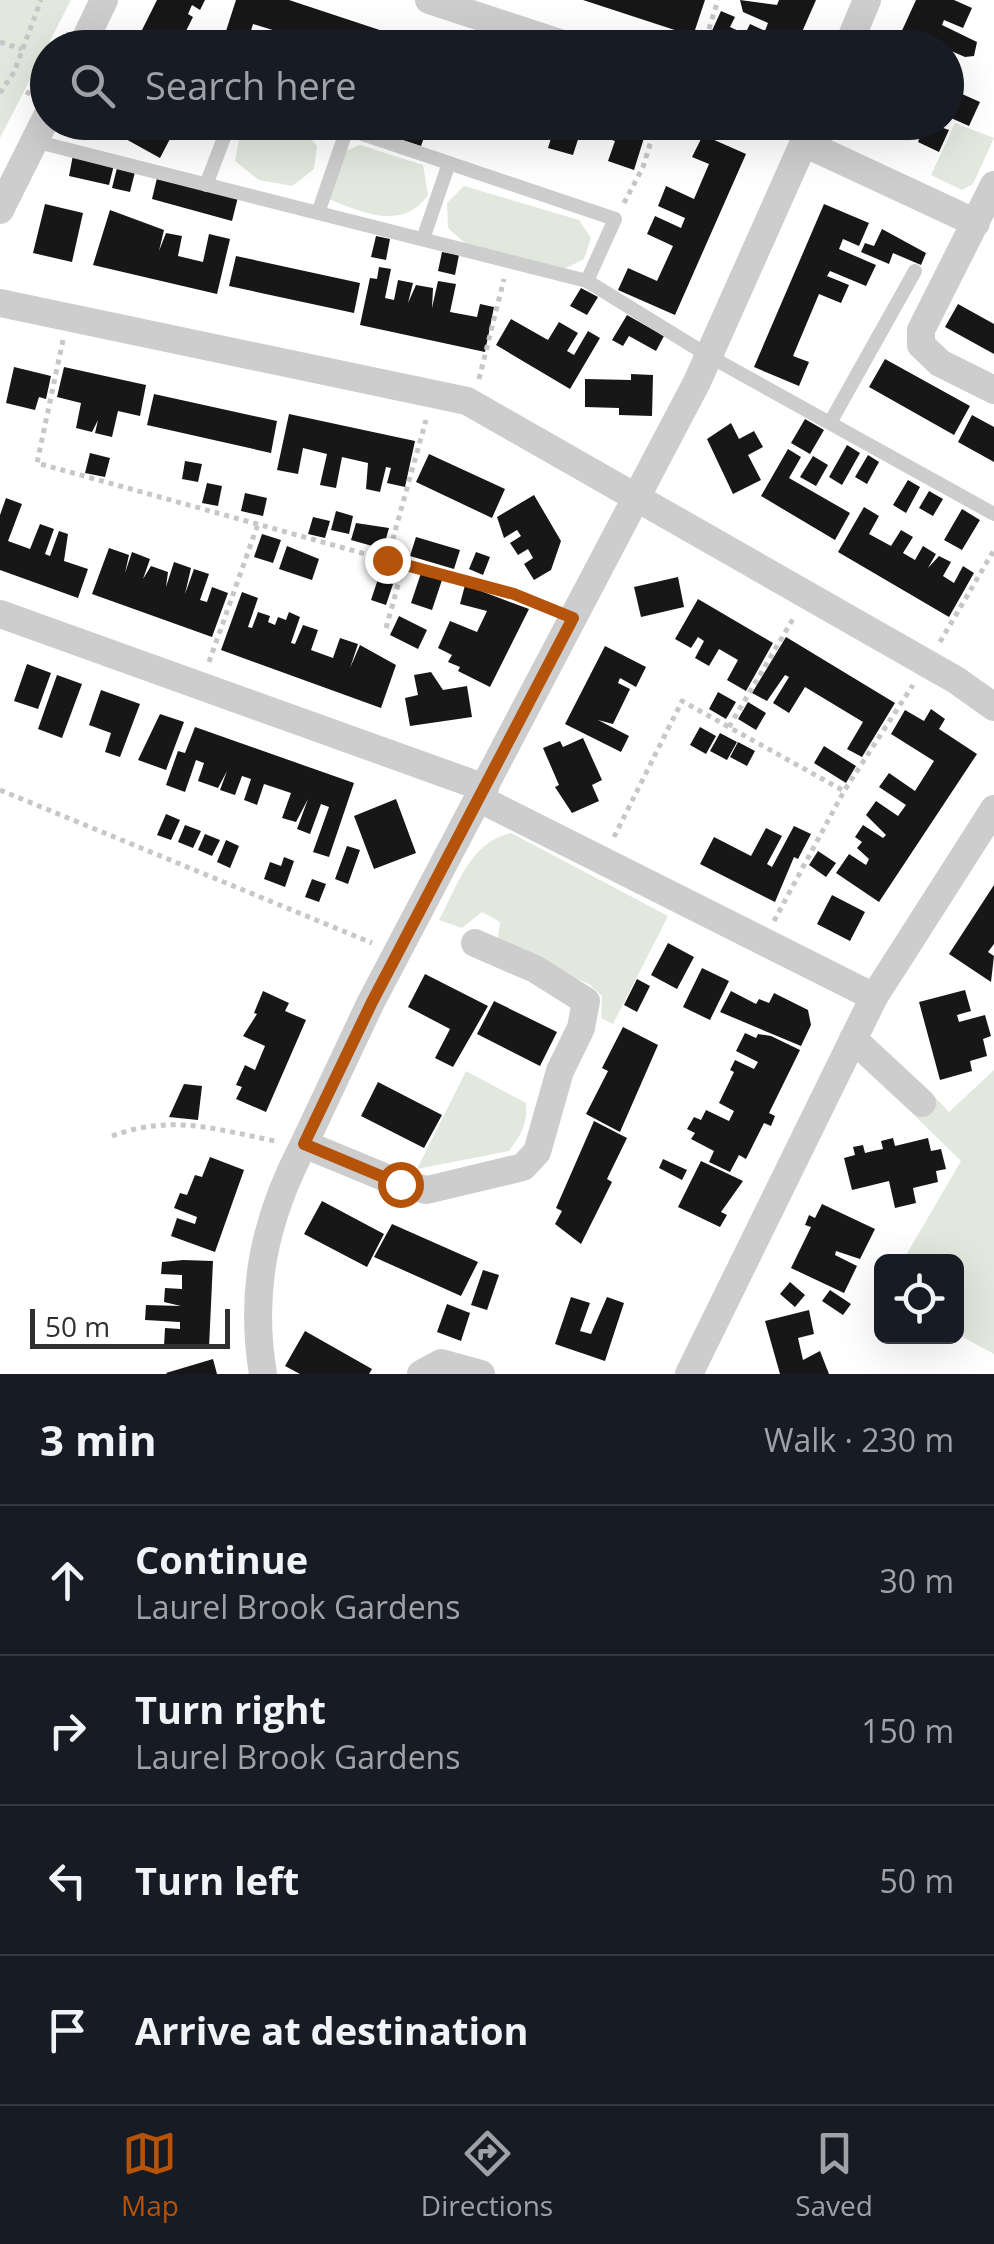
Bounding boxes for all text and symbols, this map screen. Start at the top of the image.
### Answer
search box [30,30,964,140]
icon: search [65,58,120,113]
text: Search here [145,59,357,111]
route end [365,538,411,584]
route start [378,1162,424,1208]
map controls [874,1254,964,1344]
button: locate [874,1254,964,1344]
scale bar [30,1304,230,1348]
text: 50 m [45,1307,110,1345]
text: 3 min [40,1411,157,1468]
text: Walk · 230 m [764,1418,954,1461]
text: Continue [135,1533,308,1585]
icon: ahead [40,1553,95,1608]
text: 30 m [879,1559,954,1602]
text: Laurel Brook Gardens [135,1585,460,1628]
text: Turn right [135,1683,326,1735]
icon: right [40,1703,95,1758]
text: 150 m [861,1709,954,1752]
text: Laurel Brook Gardens [135,1735,460,1778]
icon: left [40,1853,95,1908]
text: Turn left [135,1854,299,1906]
text: 50 m [879,1859,954,1902]
icon: arrive [40,2003,95,2058]
text: Arrive at destination [135,2004,529,2056]
tab: Map [121,2126,179,2224]
tab: Directions [421,2126,553,2224]
tab: Saved [795,2126,873,2224]

